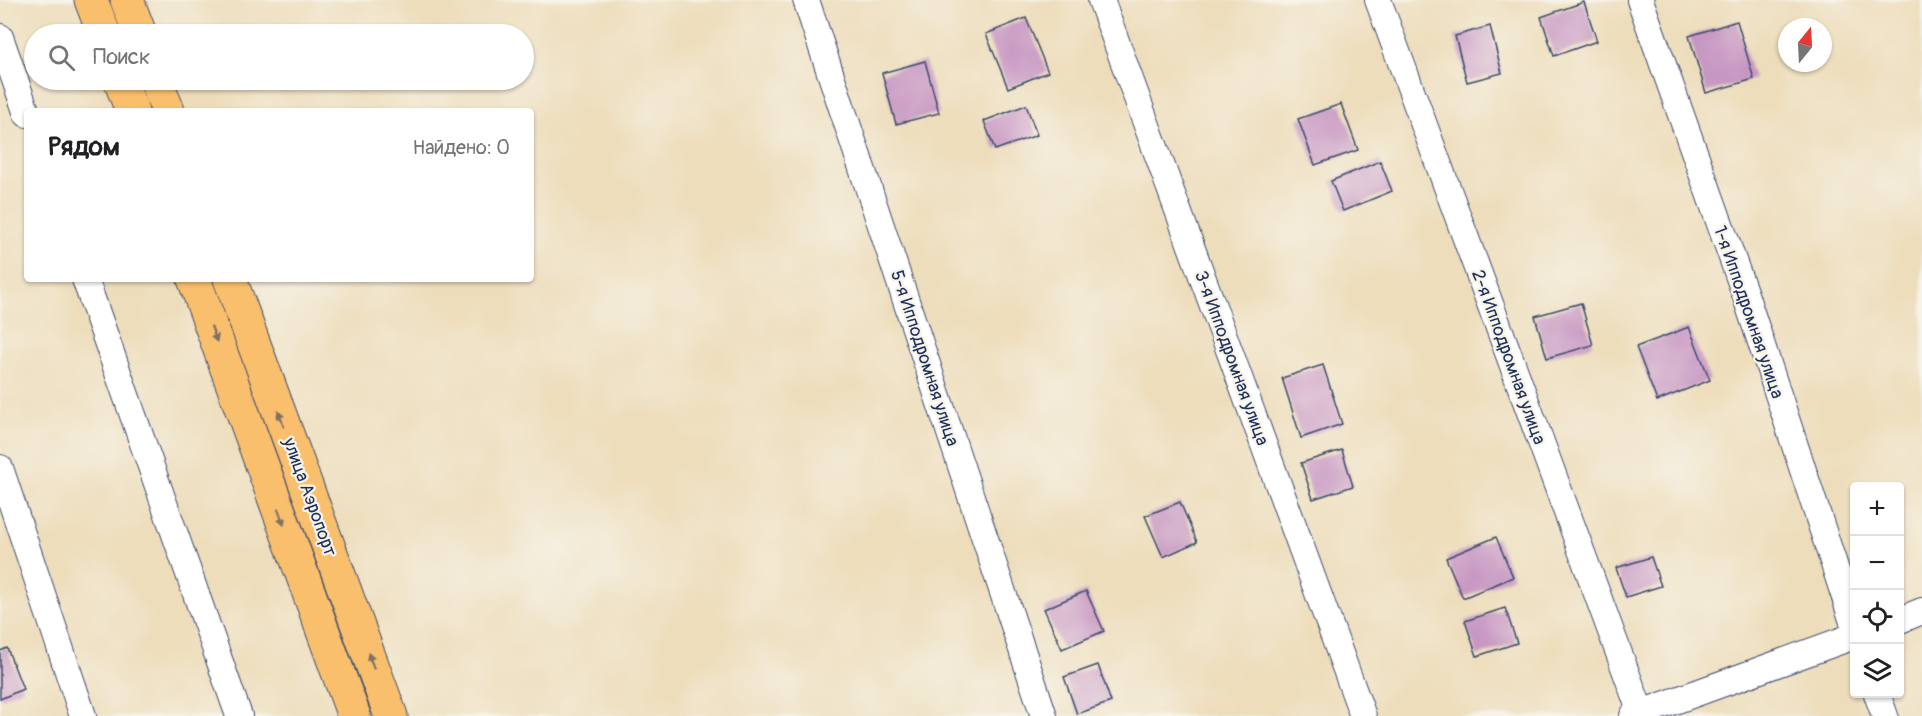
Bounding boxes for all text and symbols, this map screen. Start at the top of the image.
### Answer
north arrow [1778,18,1832,72]
search box [24,24,534,90]
icon: search [45,41,78,74]
text: Поиск [93,43,150,71]
text: Рядом [48,131,120,163]
text: Найдено: 0 [413,135,510,160]
street label: 1-я Ипподромная улица [1708,223,1789,402]
street label: 5-я Ипподромная улица [885,267,964,449]
street label: 2-я Ипподромная улица [1466,267,1551,448]
street label: 3-я Ипподромная улица [1189,268,1274,449]
one-way arrow [210,325,219,343]
one-way arrow [276,410,286,428]
street label: улица Аэропорт [277,434,342,560]
map controls [1850,482,1904,698]
button: + [1850,482,1904,536]
one-way arrow [277,508,286,526]
button: − [1850,536,1904,590]
button: locate [1850,590,1904,644]
button: layers [1850,644,1904,698]
one-way arrow [365,652,375,670]

